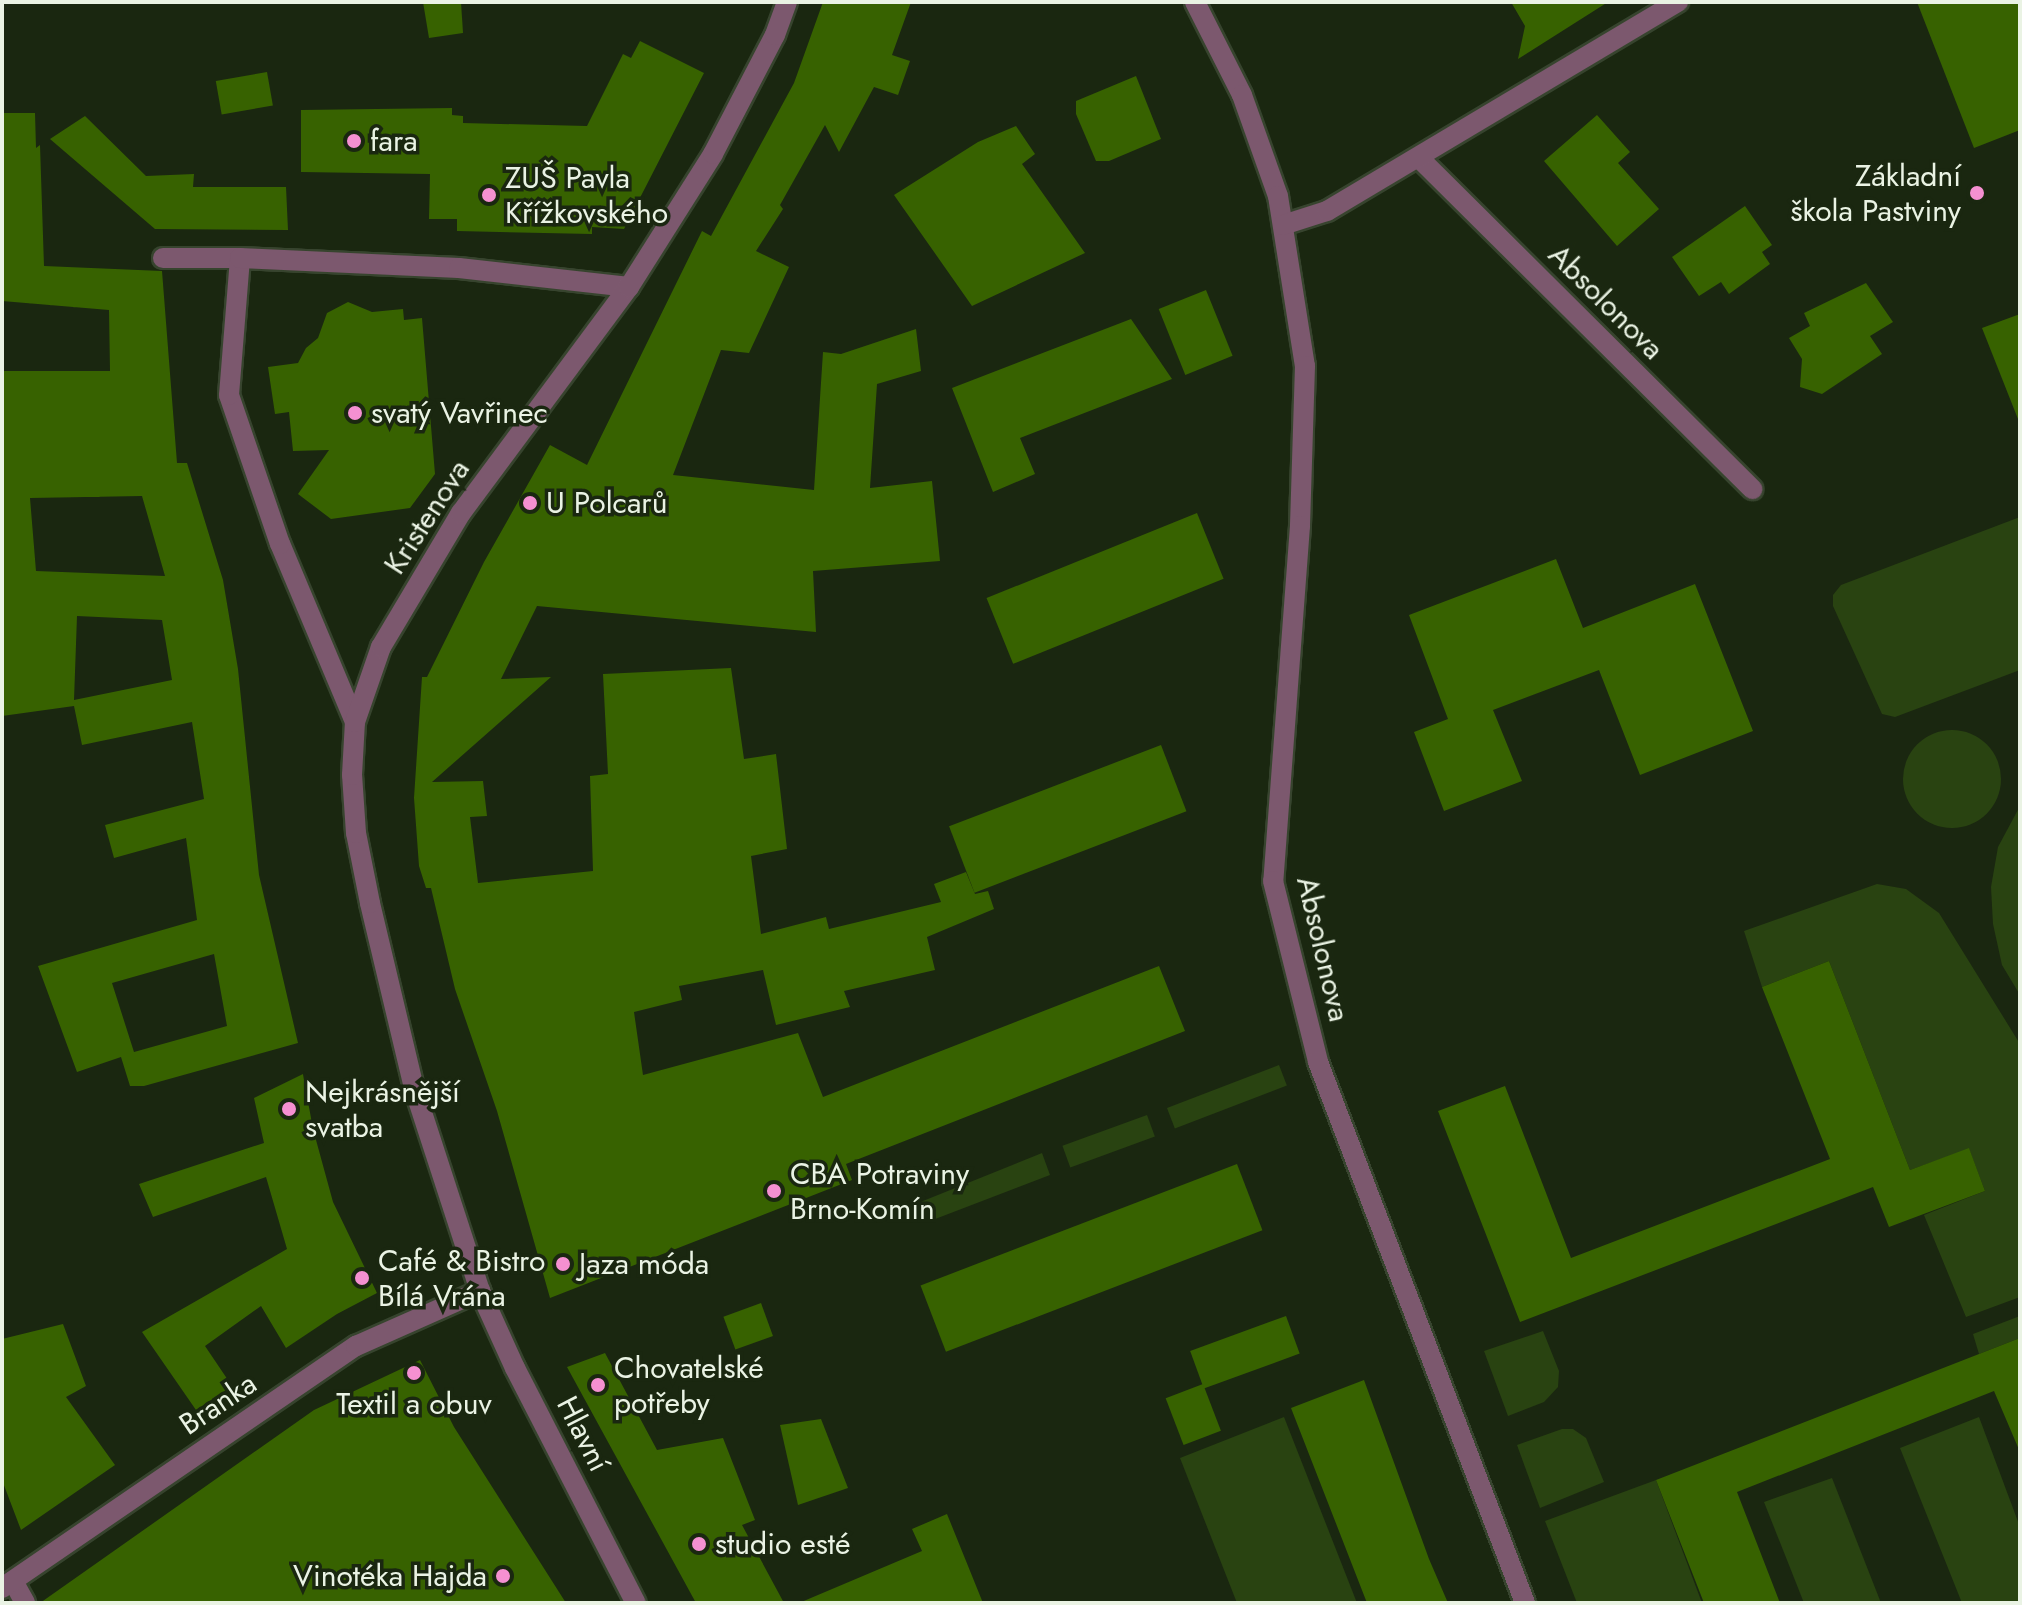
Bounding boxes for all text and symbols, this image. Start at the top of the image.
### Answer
place label: fara [370,123,418,159]
marker: fara [345,132,363,150]
place label: Základní škola Pastviny [1790,158,1961,228]
place label: ZUŠ Pavla Křížkovského [505,160,668,230]
marker: Základní škola Pastviny [1968,184,1986,202]
marker: ZUŠ Pavla Křížkovského [480,186,498,204]
street label: Absolonova [1541,237,1671,367]
place label: svatý Vavřinec [371,395,548,431]
marker: svatý Vavřinec [346,404,364,422]
street label: Kristenova [377,453,477,581]
place label: U Polcarů [546,485,667,521]
marker: U Polcarů [521,494,539,512]
street label: Absolonova [1289,873,1357,1025]
place label: Nejkrásnější svatba [305,1074,460,1144]
marker: Nejkrásnější svatba [280,1100,298,1118]
place label: CBA Potraviny Brno-Komín [790,1156,969,1226]
marker: CBA Potraviny Brno-Komín [765,1182,783,1200]
place label: Café & Bistro Bílá Vrána [378,1243,545,1314]
place label: Jaza móda [579,1246,709,1282]
marker: Jaza móda [554,1255,572,1273]
marker: Café & Bistro Bílá Vrána [353,1269,371,1287]
place label: Chovatelské potřeby [614,1350,764,1420]
marker: Textil a obuv [405,1364,423,1382]
street label: Branka [173,1365,263,1443]
marker: Chovatelské potřeby [589,1376,607,1394]
place label: Textil a obuv [336,1386,492,1422]
street label: Hlavní [549,1390,617,1478]
place label: studio esté [715,1526,851,1562]
marker: studio esté [690,1535,708,1553]
place label: Vinotéka Hajda [293,1558,487,1594]
marker: Vinotéka Hajda [494,1567,512,1585]

